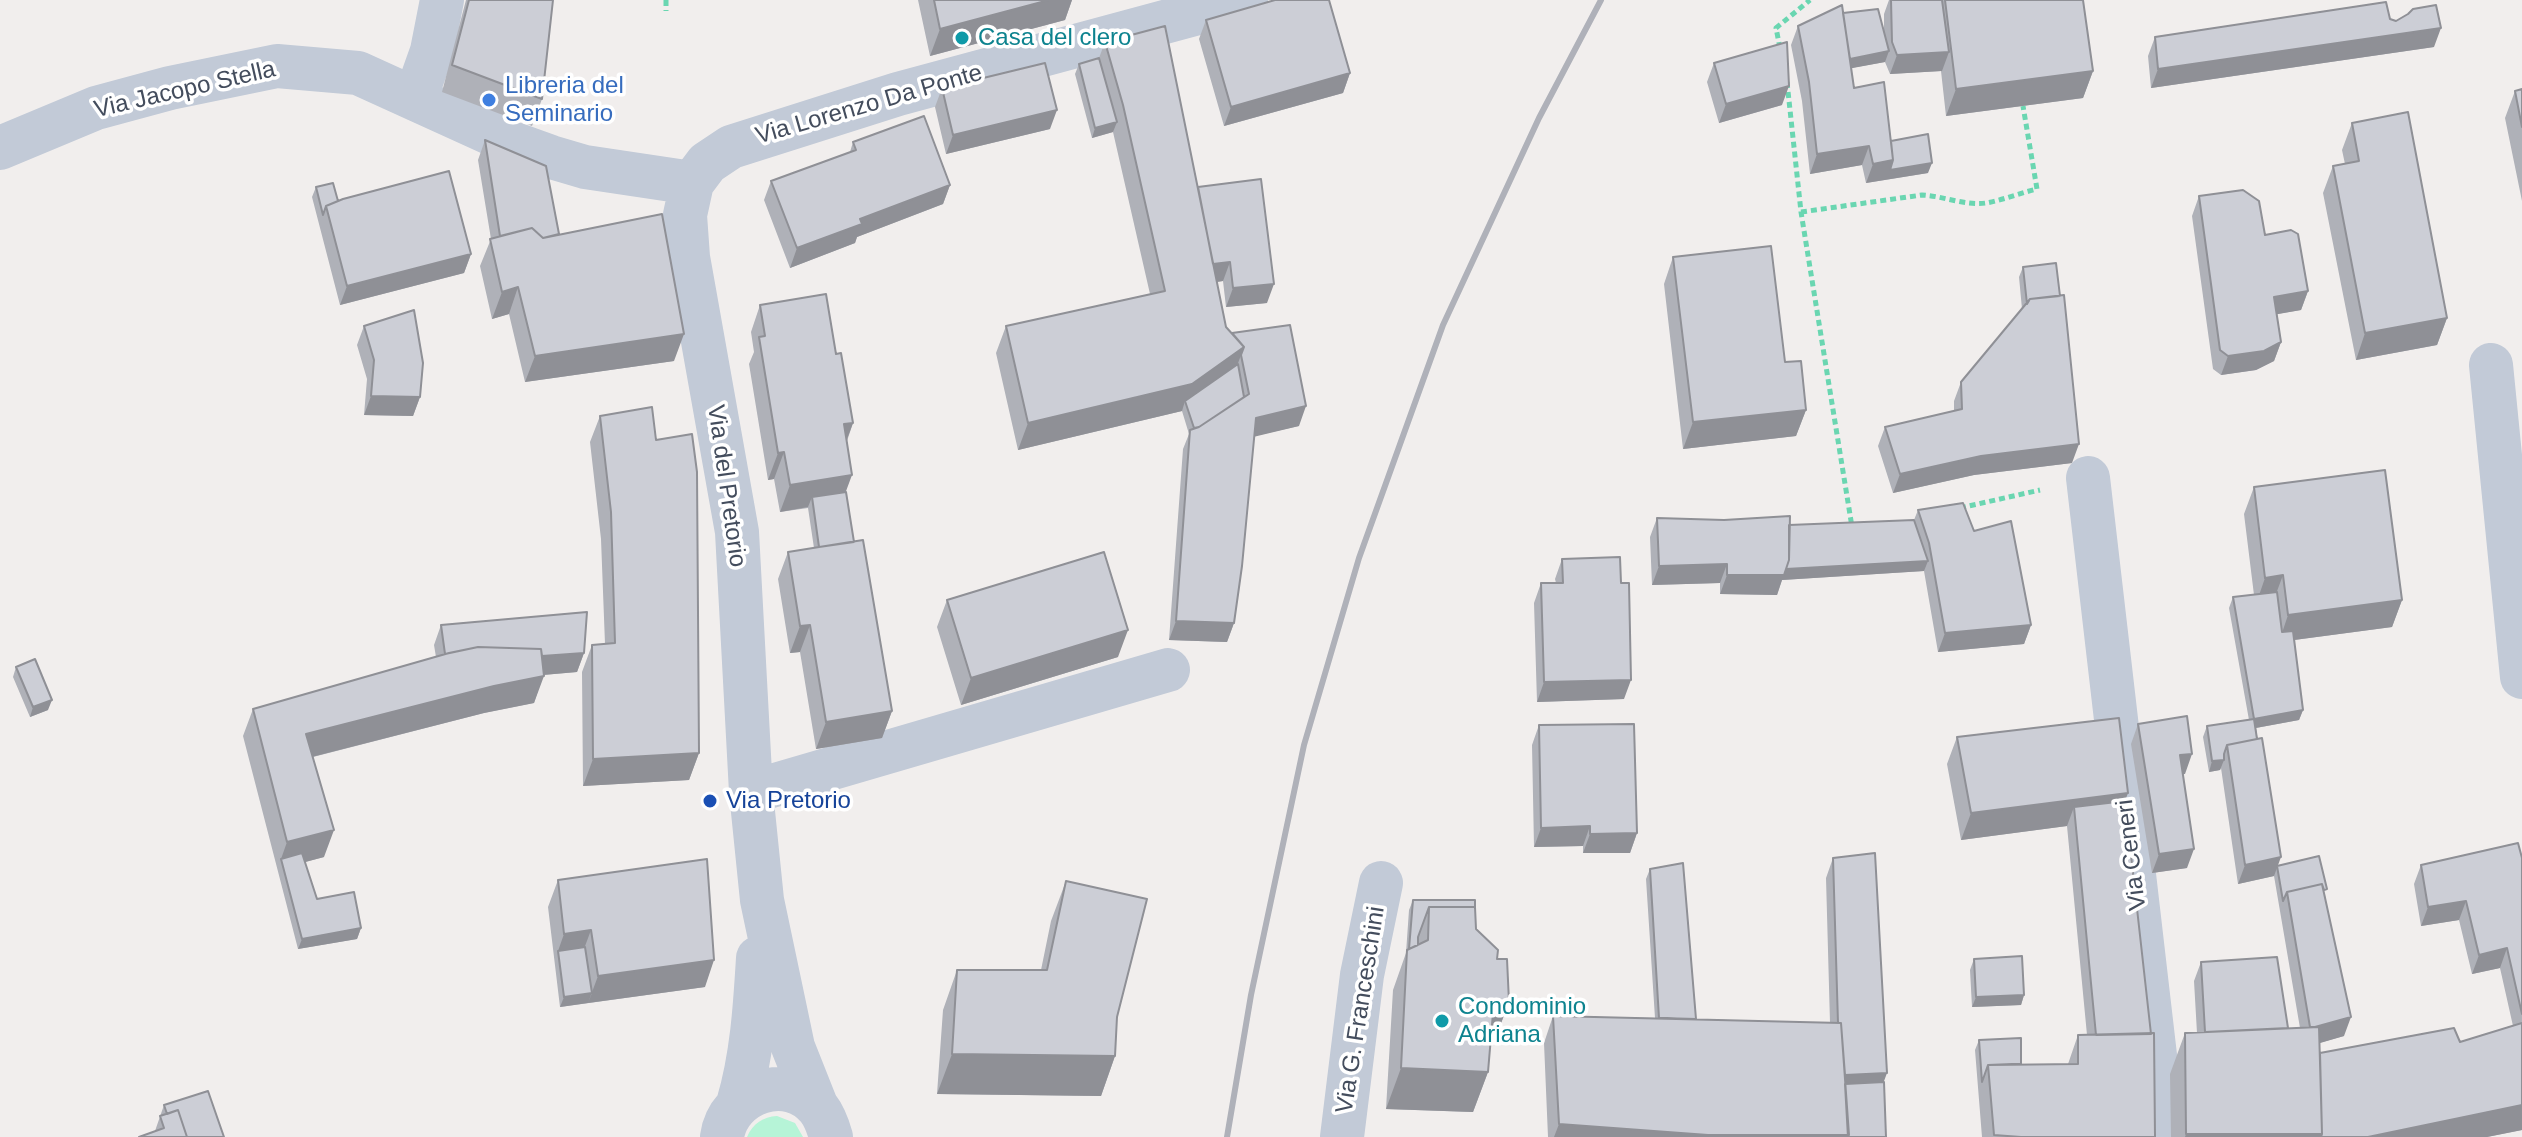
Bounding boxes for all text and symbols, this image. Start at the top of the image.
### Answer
place label: Casa del clero [978,24,1131,52]
marker: Casa del clero [953,29,971,47]
street label: Via Jacopo Stella [92,55,278,125]
street label: Via Lorenzo Da Ponte [752,59,986,151]
place label: Libreria del Seminario [505,72,624,128]
marker: Libreria del Seminario [480,91,498,109]
street label: Via del Pretorio [700,403,752,569]
place label: Via Pretorio [726,787,851,815]
marker: Via Pretorio [701,792,719,810]
street label: Via Ceneri [2111,798,2153,912]
street label: Via G. Franceschini [1330,905,1392,1115]
place label: Condominio Adriana [1458,993,1586,1049]
marker: Condominio Adriana [1433,1012,1451,1030]

